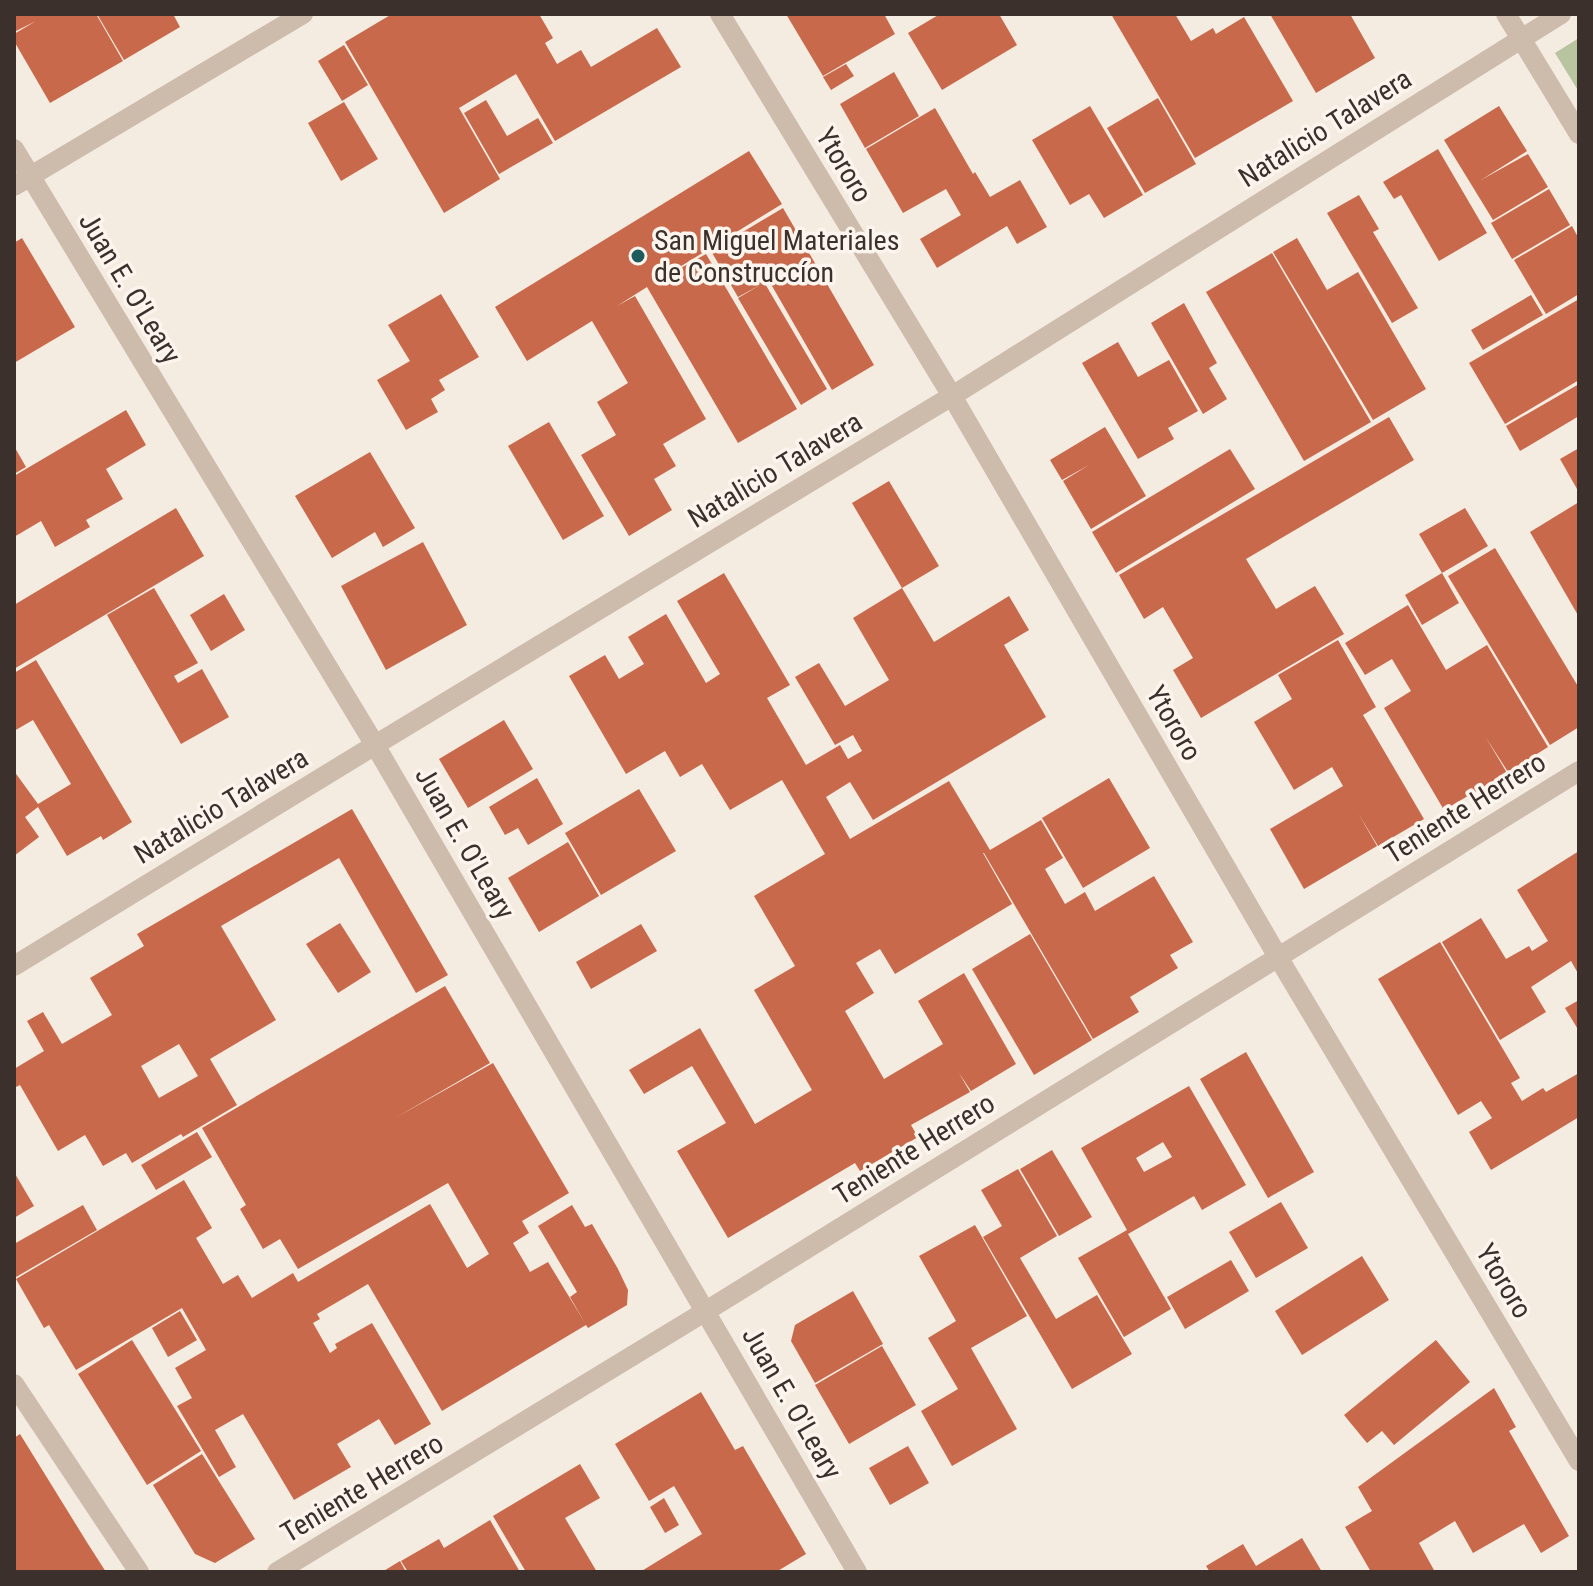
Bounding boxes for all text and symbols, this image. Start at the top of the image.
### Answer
street label: Natalicio Talavera [1233,62,1417,194]
street label: Ytororo [809,122,879,208]
street label: Juan E. O'Leary [72,207,188,370]
place label: San Miguel Materiales de Construccíon [654,224,899,289]
marker: San Miguel Materiales de Construccíon [629,247,647,265]
street label: Natalicio Talavera [682,405,868,535]
street label: Ytororo [1139,680,1209,766]
street label: Natalicio Talavera [128,741,314,871]
street label: Teniente Herrero [1378,745,1552,871]
street label: Juan E. O'Leary [408,761,522,925]
street label: Teniente Herrero [827,1086,1001,1212]
street label: Ytororo [1469,1238,1539,1324]
street label: Juan E. O'Leary [735,1321,849,1485]
street label: Teniente Herrero [275,1427,449,1549]

